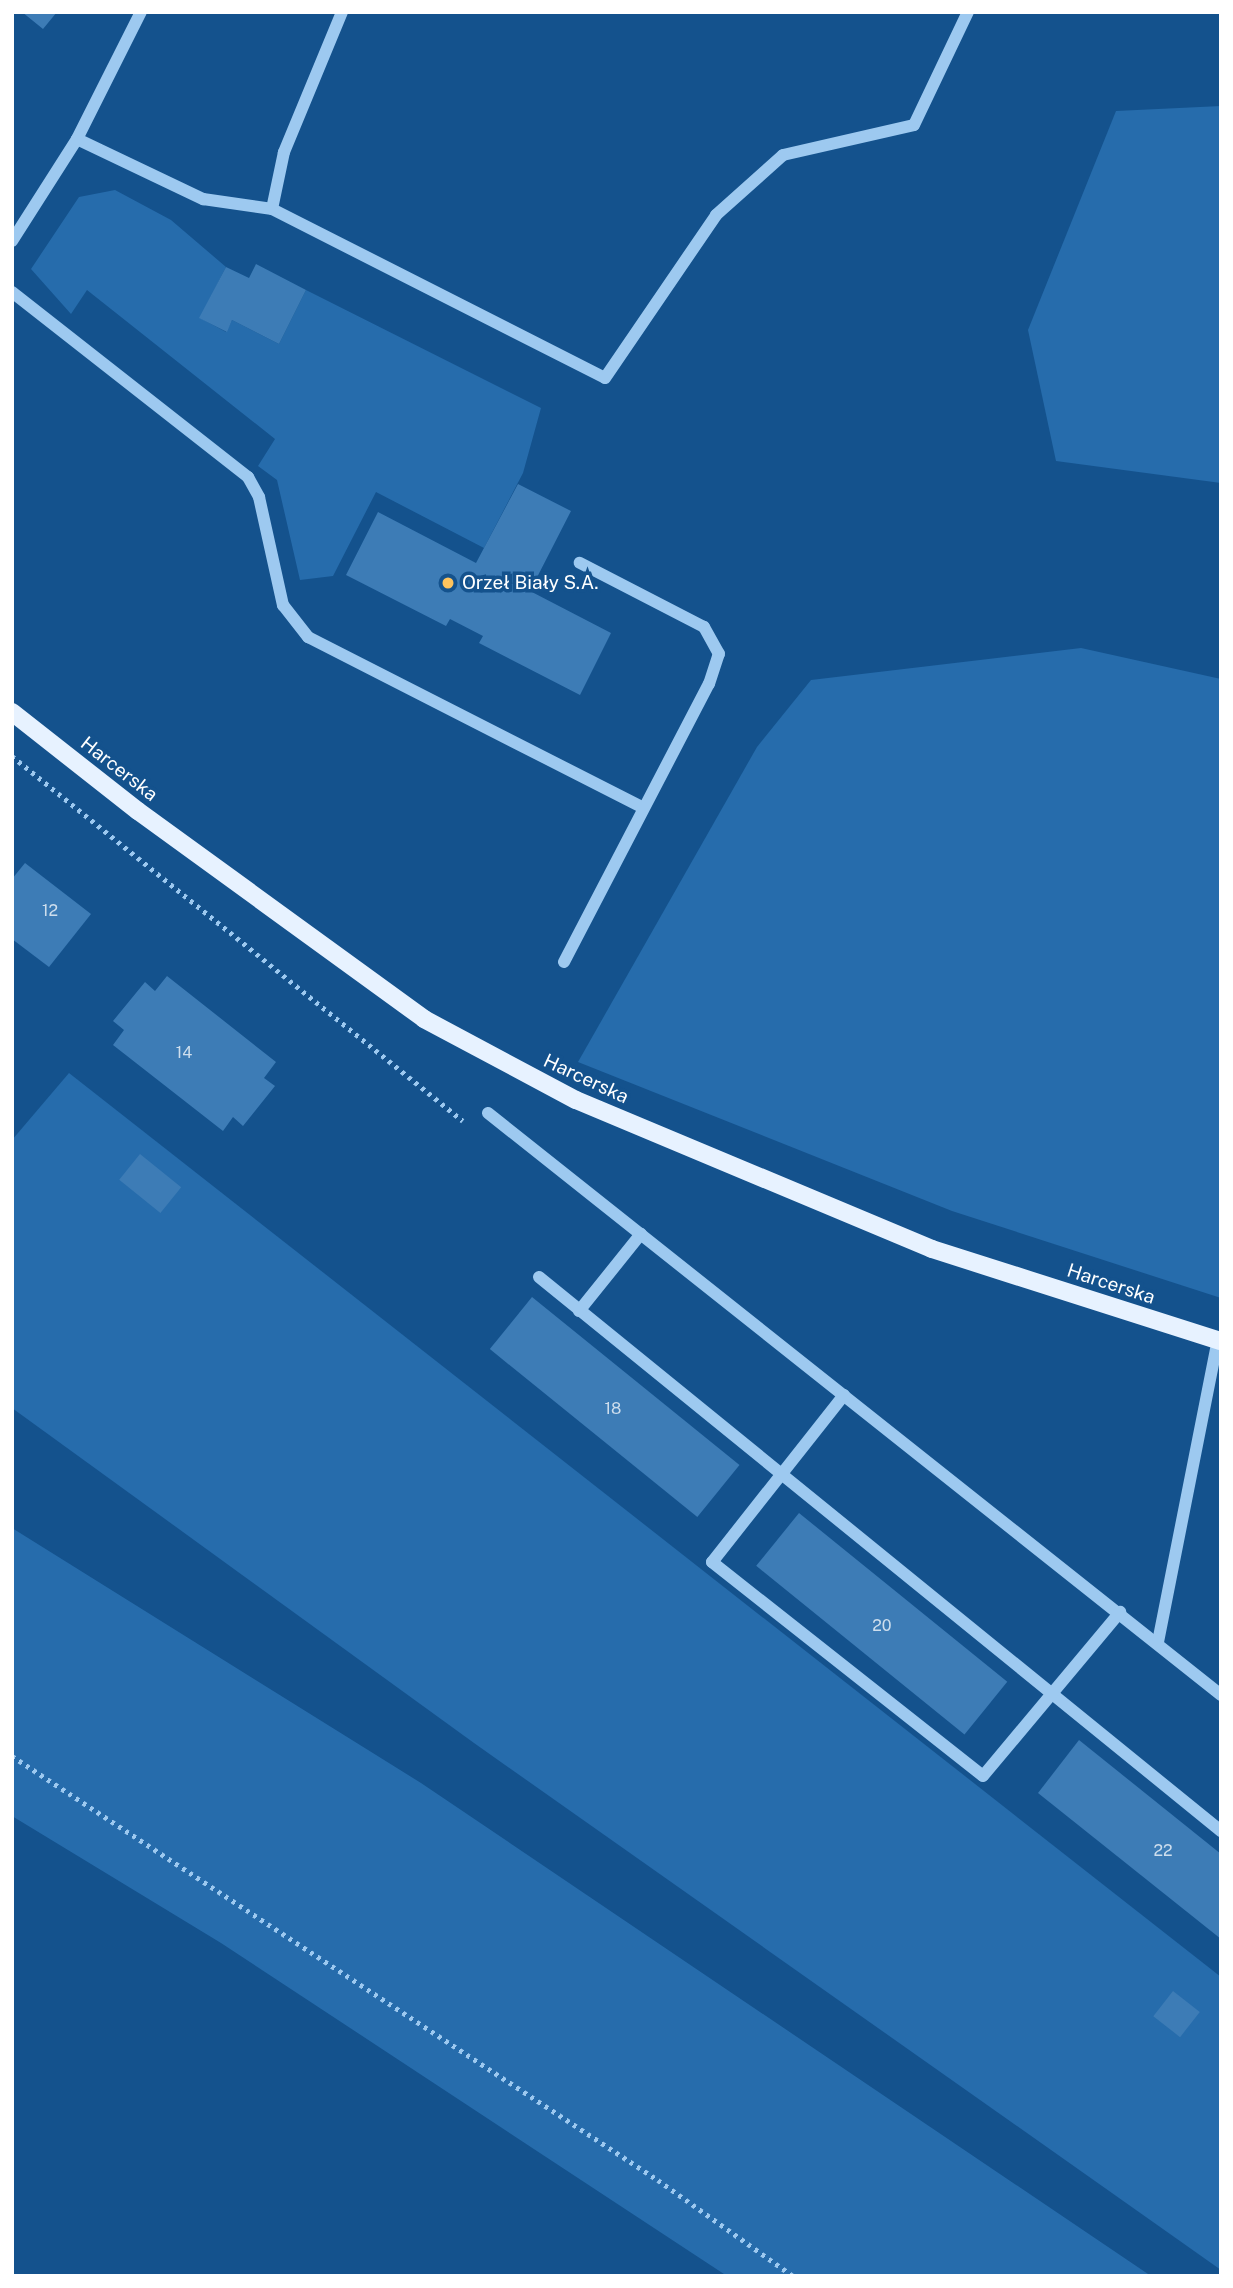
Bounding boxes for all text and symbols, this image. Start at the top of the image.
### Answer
place label: Orzeł Biały S.A. [462,572,599,594]
marker: Orzeł Biały S.A. [440,575,456,591]
street label: Harcerska [76,732,162,806]
house number: 12 [42,901,58,921]
house number: 14 [176,1043,192,1063]
street label: Harcerska [540,1049,632,1109]
street label: Harcerska [1064,1259,1158,1309]
house number: 18 [605,1399,621,1419]
house number: 20 [872,1616,892,1636]
house number: 22 [1153,1841,1173,1861]

